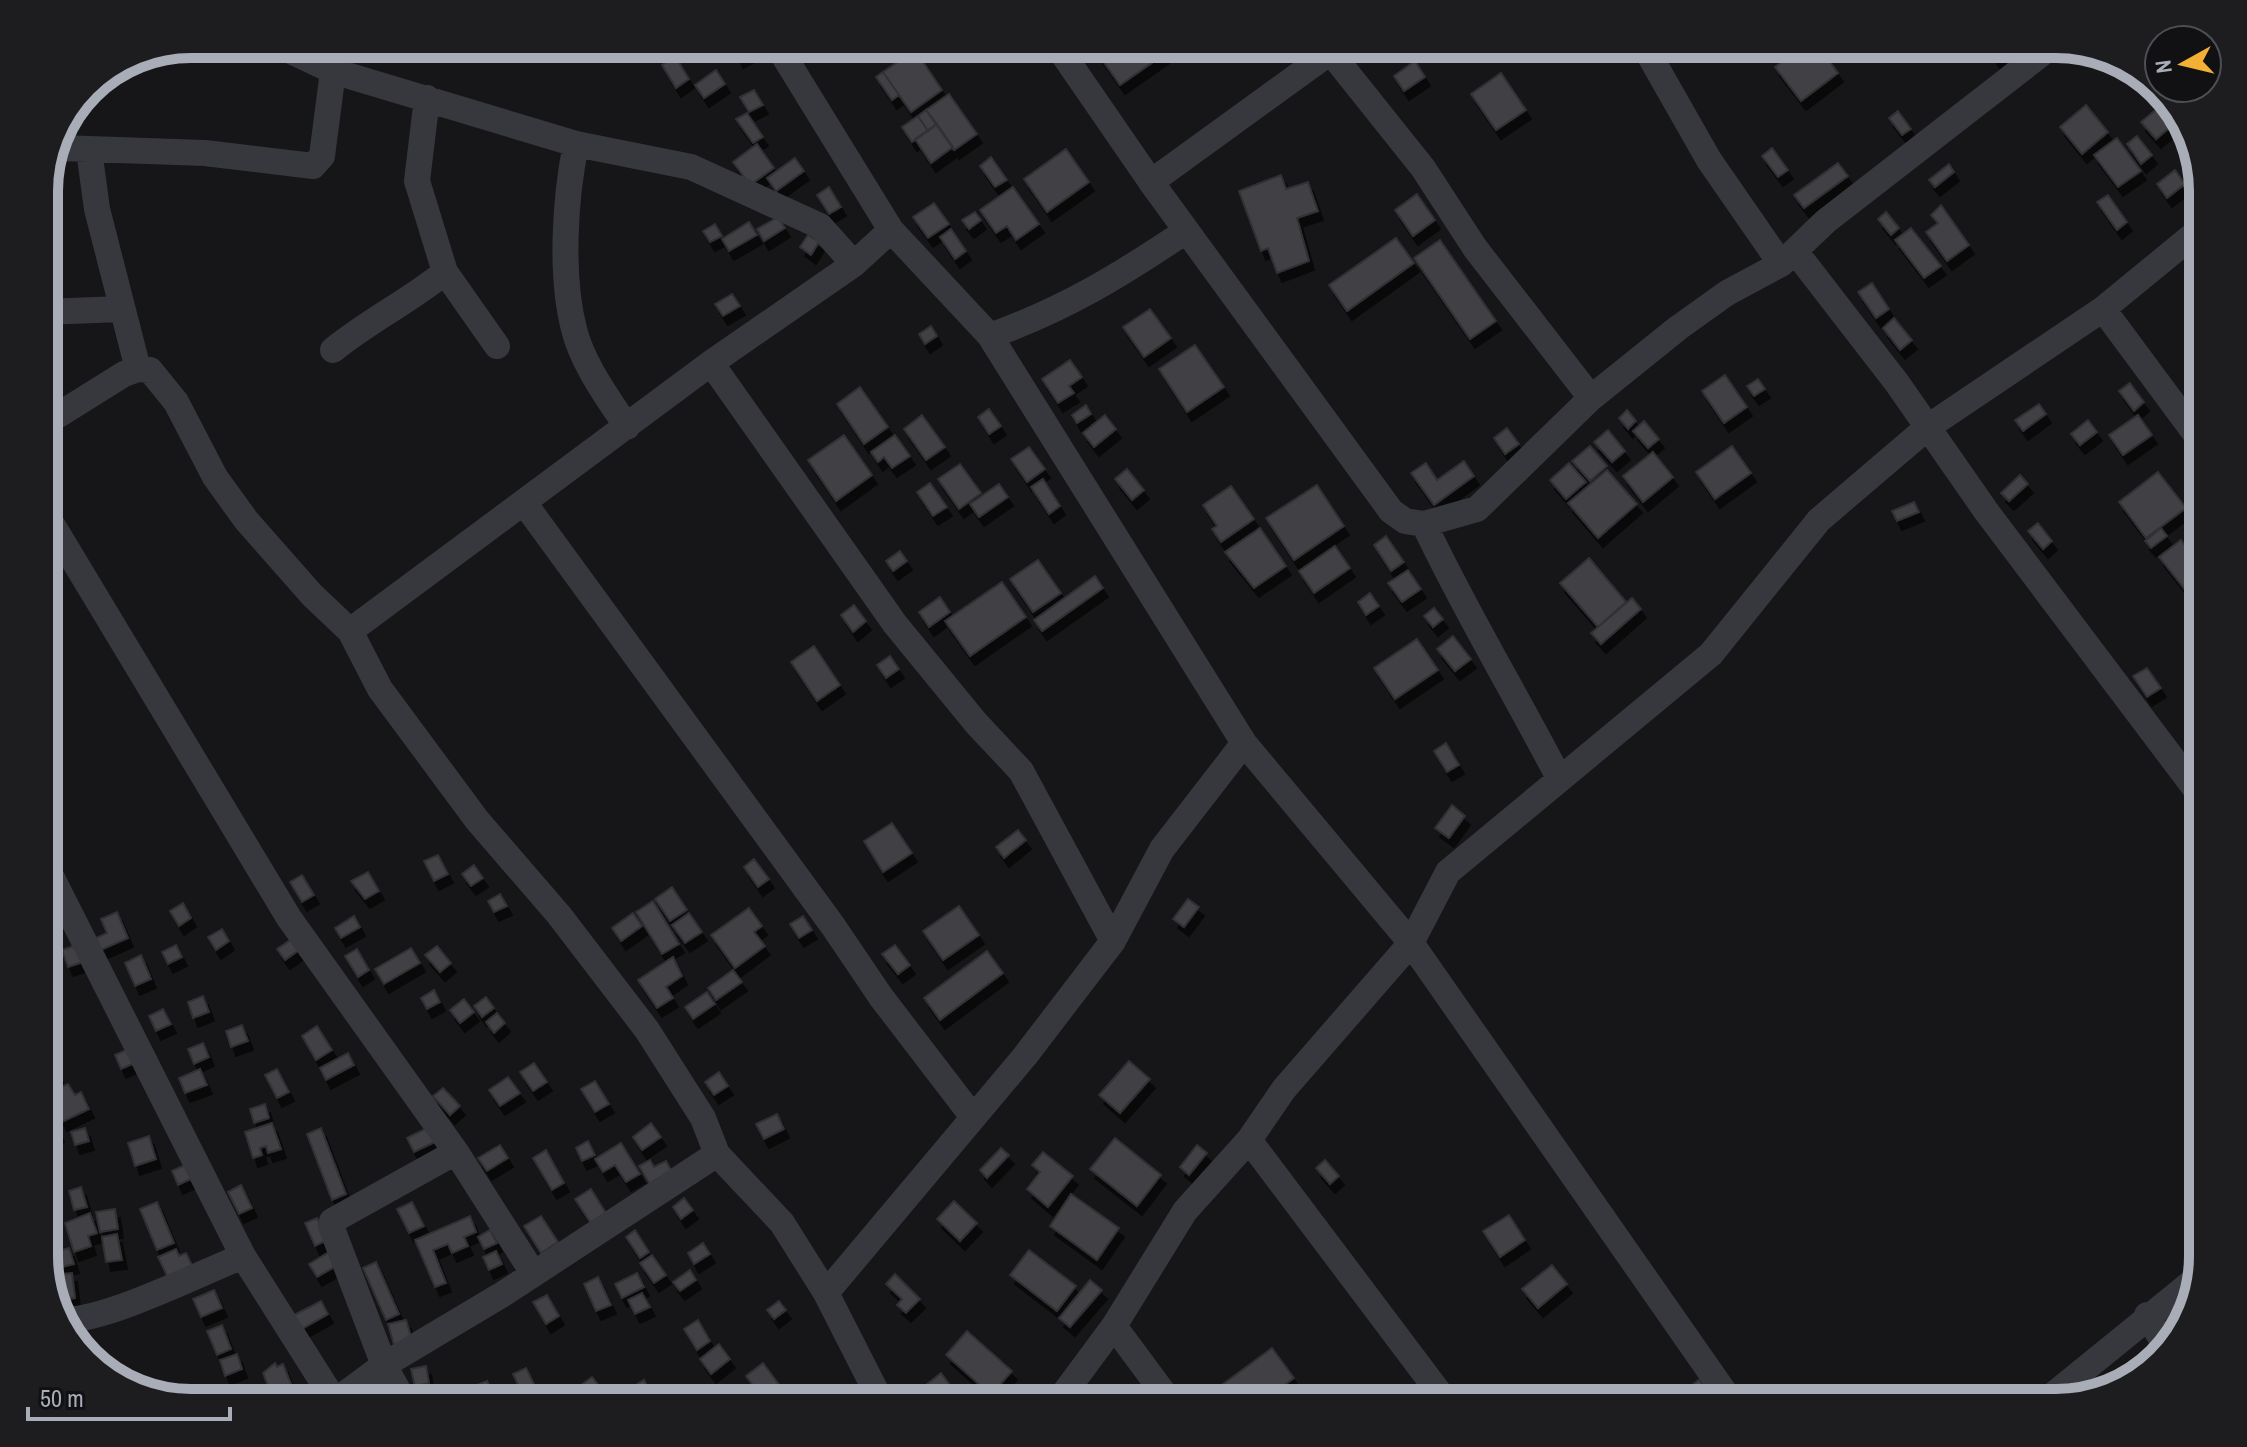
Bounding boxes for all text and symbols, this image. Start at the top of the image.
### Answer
north arrow [2143,24,2223,104]
text: N [2147,58,2179,75]
scale bar [28,1371,230,1421]
text: 50 m [40,1382,84,1414]

